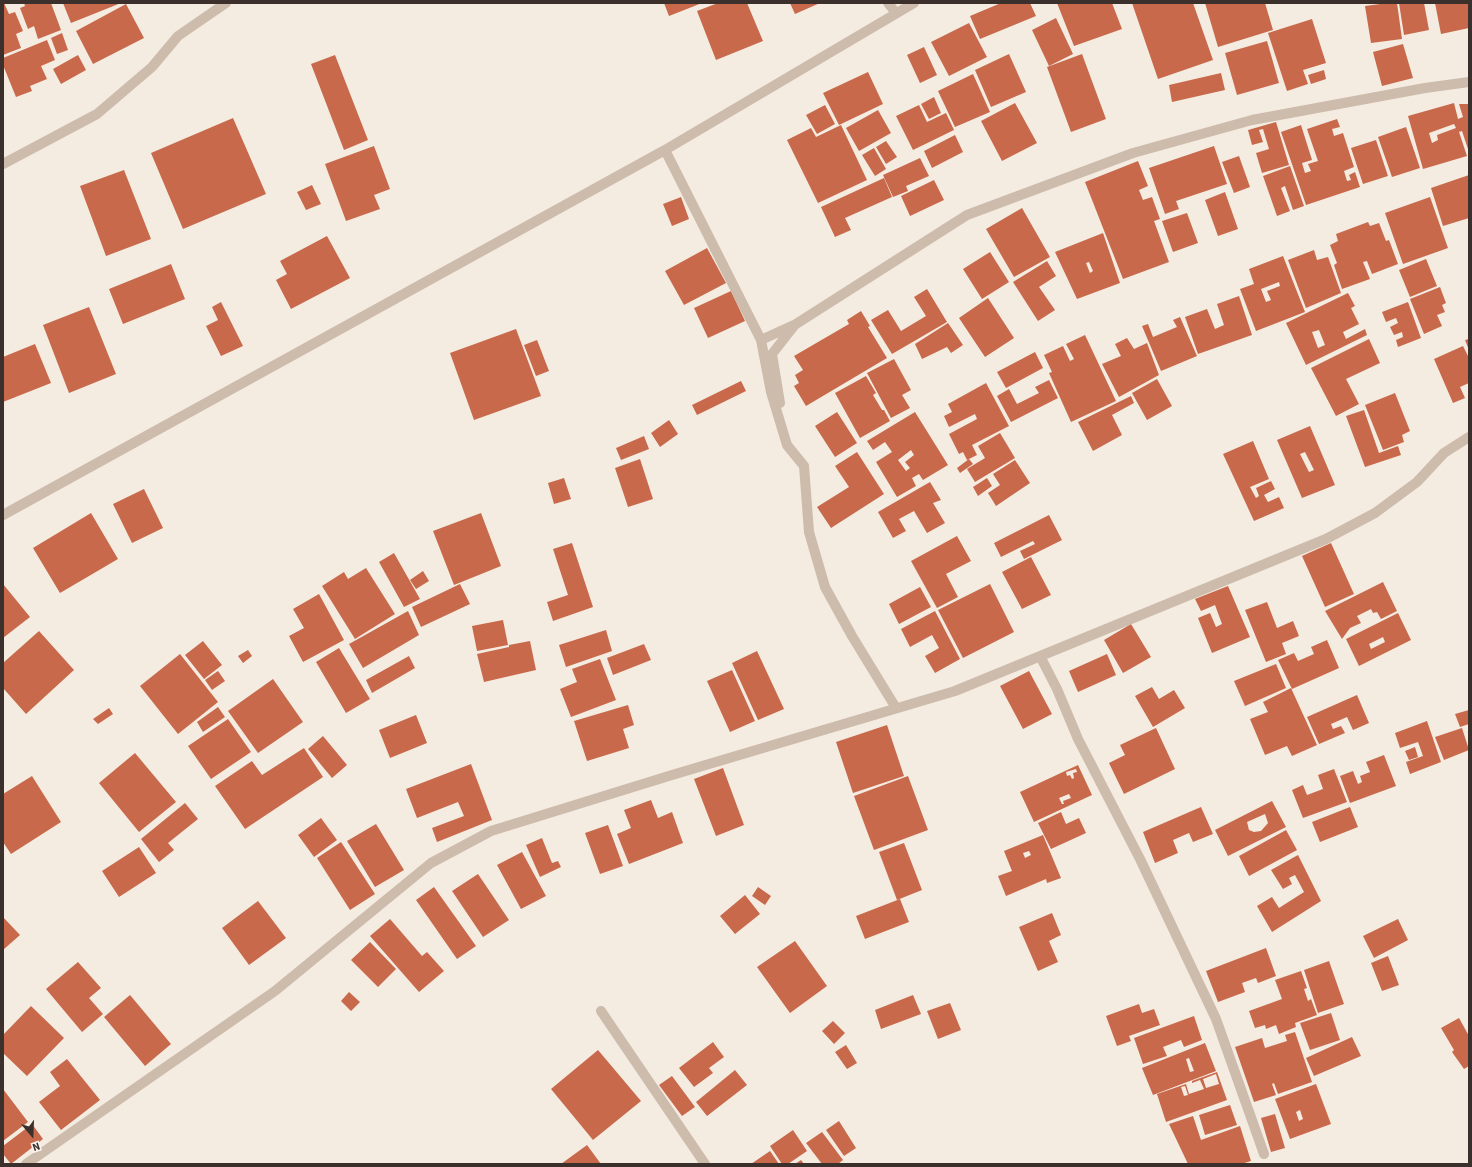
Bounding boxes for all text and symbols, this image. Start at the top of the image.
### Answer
north arrow [12,1115,52,1155]
text: N [30,1139,42,1155]

